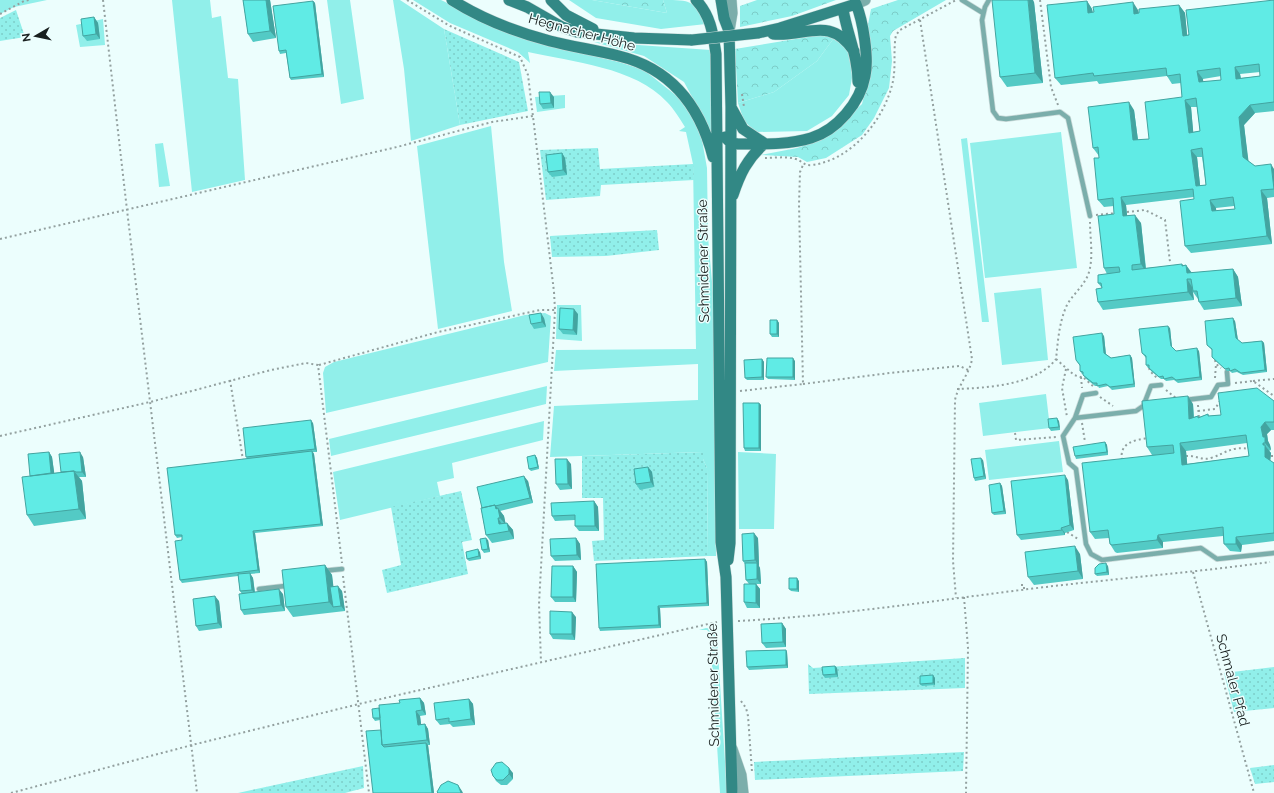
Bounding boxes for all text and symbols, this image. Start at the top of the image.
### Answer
street label: Hegnacher Höhe [527,10,637,54]
north arrow [16,16,56,56]
text: N [20,32,34,43]
street label: Schmidener Straße [694,199,712,323]
street label: Schmidener Straße [704,623,722,747]
street label: Schmaler Pfad [1213,632,1253,728]

